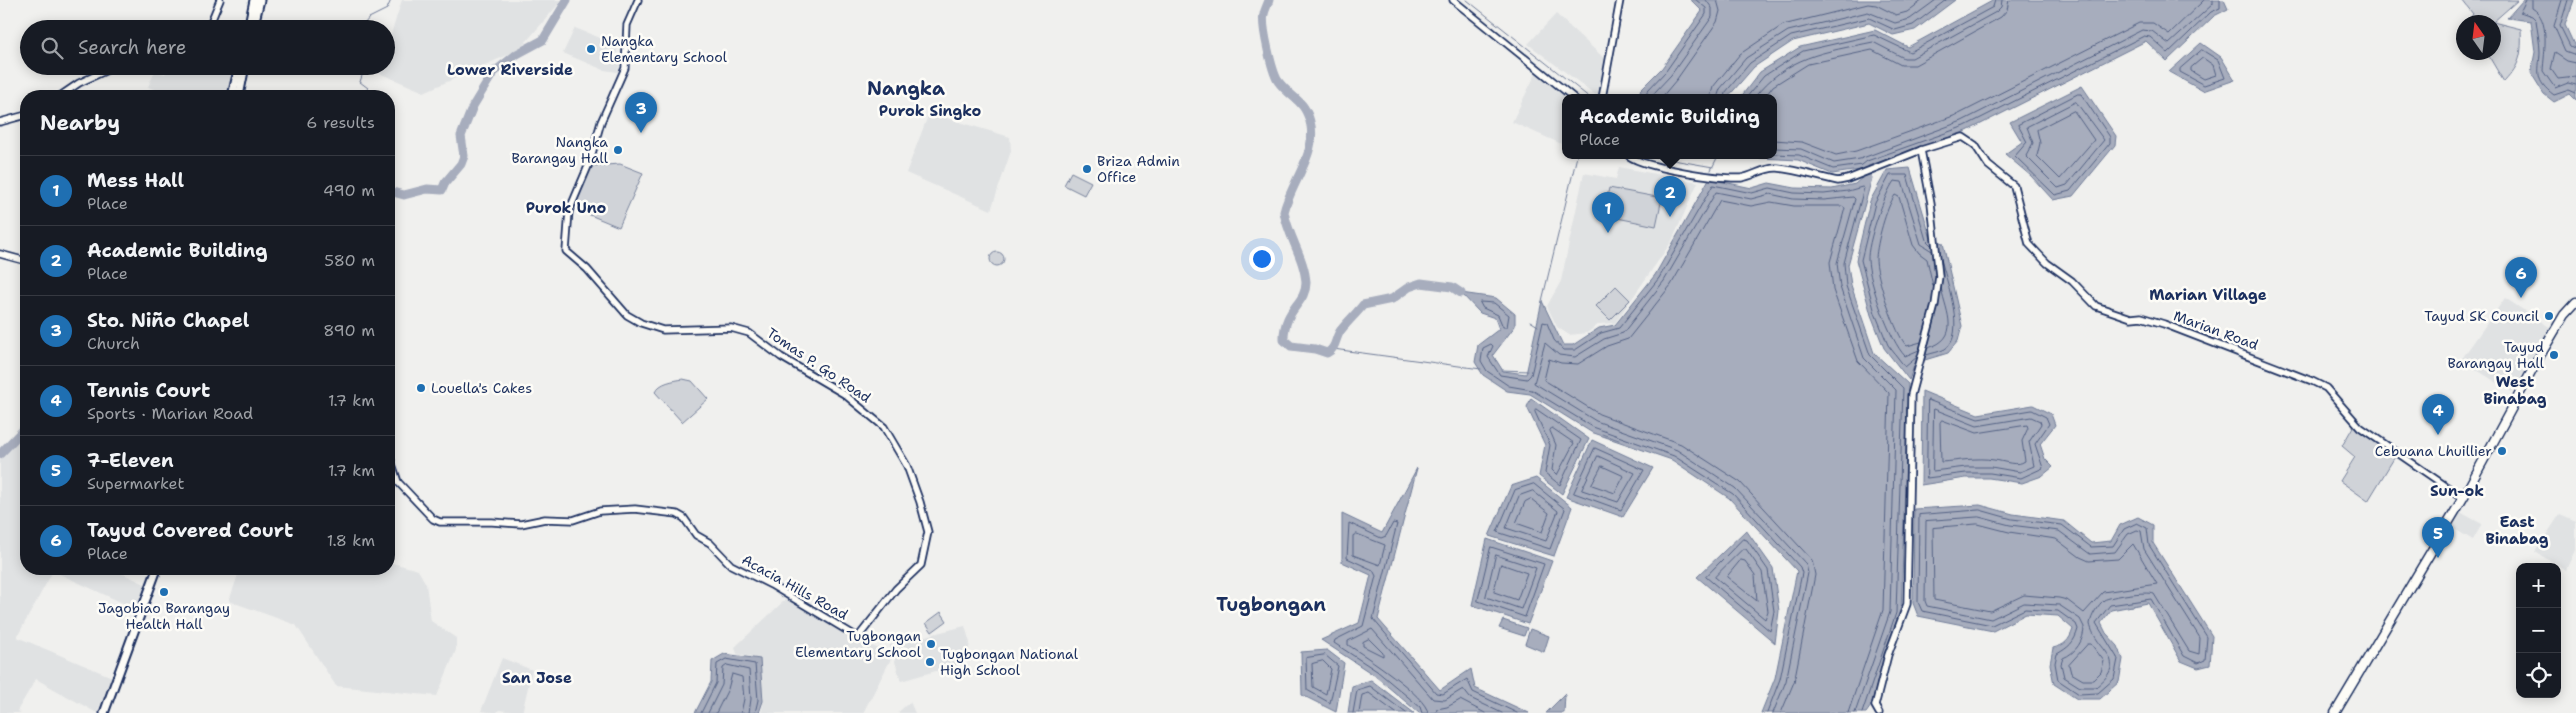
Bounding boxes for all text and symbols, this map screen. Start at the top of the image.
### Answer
north arrow [2456,15,2501,60]
search box [20,20,395,75]
place label: Nangka Elementary School [601,32,728,66]
icon: search [38,34,66,62]
text: Search here [78,35,187,60]
marker: Nangka Elementary School [585,43,597,55]
district label: Lower Riverside [447,60,573,80]
district label: Nangka [867,76,945,101]
pin: 3 [625,92,657,133]
popup [1562,94,1777,159]
district label: Purok Singko [879,101,982,121]
text: Academic Building [1579,104,1760,129]
text: Nearby [40,109,120,137]
text: 6 results [306,112,375,133]
text: Place [1579,129,1620,150]
place label: Nangka Barangay Hall [512,133,609,167]
marker: Nangka Barangay Hall [612,144,624,156]
place label: Briza Admin Office [1097,152,1180,186]
marker: Briza Admin Office [1081,163,1093,175]
text: Mess Hall [87,168,184,193]
pin: 2 [1654,176,1686,217]
text: 1 [52,180,60,201]
text: 490 m [323,180,375,201]
pin: 1 [1592,192,1624,233]
text: Place [87,193,128,214]
district label: Purok Uno [526,198,607,218]
text: Academic Building [87,238,268,263]
your location [1249,246,1275,272]
text: 2 [50,250,62,271]
text: 580 m [324,250,375,271]
pin: 6 [2505,257,2537,298]
text: Place [87,263,128,284]
district label: Marian Village [2149,285,2267,305]
street label: Marian Road [2171,306,2261,354]
place label: Tayud SK Council [2424,307,2540,325]
text: Sto. Niño Chapel [87,308,249,333]
marker: Tayud SK Council [2543,310,2555,322]
text: 3 [50,320,62,341]
text: 890 m [323,320,375,341]
street label: Tomas P. Go Road [764,324,875,407]
text: Church [87,333,140,354]
place label: Tayud Barangay Hall [2448,338,2545,372]
marker: Tayud Barangay Hall [2548,349,2560,361]
district label: West Binabag [2483,372,2547,409]
text: Tennis Court [87,378,210,403]
place label: Louella's Cakes [431,379,532,397]
marker: Louella's Cakes [415,382,427,394]
text: 4 [50,390,62,411]
text: 1.7 km [328,390,375,411]
pin: 4 [2422,394,2454,435]
text: Sports · Marian Road [87,403,253,424]
place label: Cebuana Lhuillier [2375,442,2492,460]
marker: Cebuana Lhuillier [2496,445,2508,457]
text: 7-Eleven [87,448,174,473]
text: 5 [51,460,61,481]
text: 1.7 km [328,460,375,481]
text: Supermarket [87,473,184,494]
district label: Sun-ok [2430,481,2484,501]
district label: East Binabag [2485,512,2549,549]
pin: 5 [2422,517,2454,558]
text: Tayud Covered Court [87,518,293,543]
text: 6 [50,530,62,551]
text: 1.8 km [327,530,375,551]
text: Place [87,543,128,564]
street label: Acacia Hills Road [739,550,851,624]
map controls [2516,563,2561,698]
button: + [2516,563,2561,608]
marker: Jagobiao Barangay Health Hall [158,586,170,598]
district label: Tugbongan [1216,592,1326,617]
place label: Jagobiao Barangay Health Hall [98,599,230,633]
button: − [2516,608,2561,653]
place label: Tugbongan Elementary School [795,627,922,661]
marker: Tugbongan Elementary School [925,638,937,650]
place label: Tugbongan National High School [940,645,1079,679]
button: locate [2516,653,2561,698]
marker: Tugbongan National High School [924,656,936,668]
district label: San Jose [502,668,572,688]

